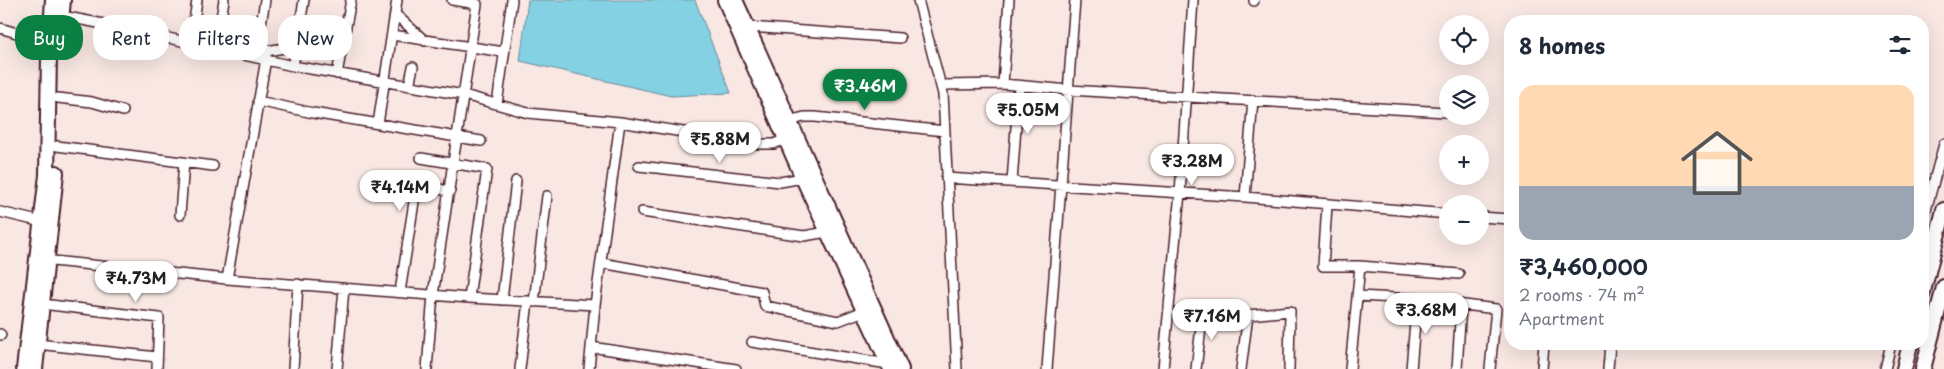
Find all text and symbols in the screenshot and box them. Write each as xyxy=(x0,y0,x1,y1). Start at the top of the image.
chip: Buy xyxy=(15,15,83,60)
chip: Rent xyxy=(93,15,169,60)
chip: Filters xyxy=(179,15,268,60)
chip: New xyxy=(278,15,352,60)
map controls xyxy=(1439,15,1489,245)
button: locate xyxy=(1439,15,1489,65)
text: 8 homes xyxy=(1519,29,1605,61)
icon: filters xyxy=(1886,31,1914,59)
pin: ₹3.46M xyxy=(824,68,906,111)
text: ₹3.46M xyxy=(834,73,896,97)
button: layers xyxy=(1439,75,1489,125)
pin: ₹5.05M xyxy=(987,92,1069,135)
text: ₹5.05M xyxy=(997,97,1059,121)
icon: home xyxy=(1672,118,1762,208)
pin: ₹5.88M xyxy=(679,121,761,164)
text: ₹5.88M xyxy=(690,126,750,150)
button: + xyxy=(1439,135,1489,185)
pin: ₹3.28M xyxy=(1151,144,1233,186)
text: ₹3.28M xyxy=(1161,148,1223,172)
pin: ₹4.14M xyxy=(359,170,441,212)
text: ₹4.14M xyxy=(371,174,429,198)
button: − xyxy=(1439,195,1489,245)
text: ₹3,460,000 xyxy=(1519,250,1648,282)
pin: ₹4.73M xyxy=(95,260,177,303)
text: ₹4.73M xyxy=(106,265,166,289)
text: 2 rooms · 74 m² xyxy=(1519,282,1645,306)
pin: ₹3.68M xyxy=(1385,292,1467,335)
text: ₹3.68M xyxy=(1395,297,1457,321)
pin: ₹7.16M xyxy=(1171,298,1253,341)
text: ₹7.16M xyxy=(1183,303,1241,327)
text: Apartment xyxy=(1519,306,1604,330)

